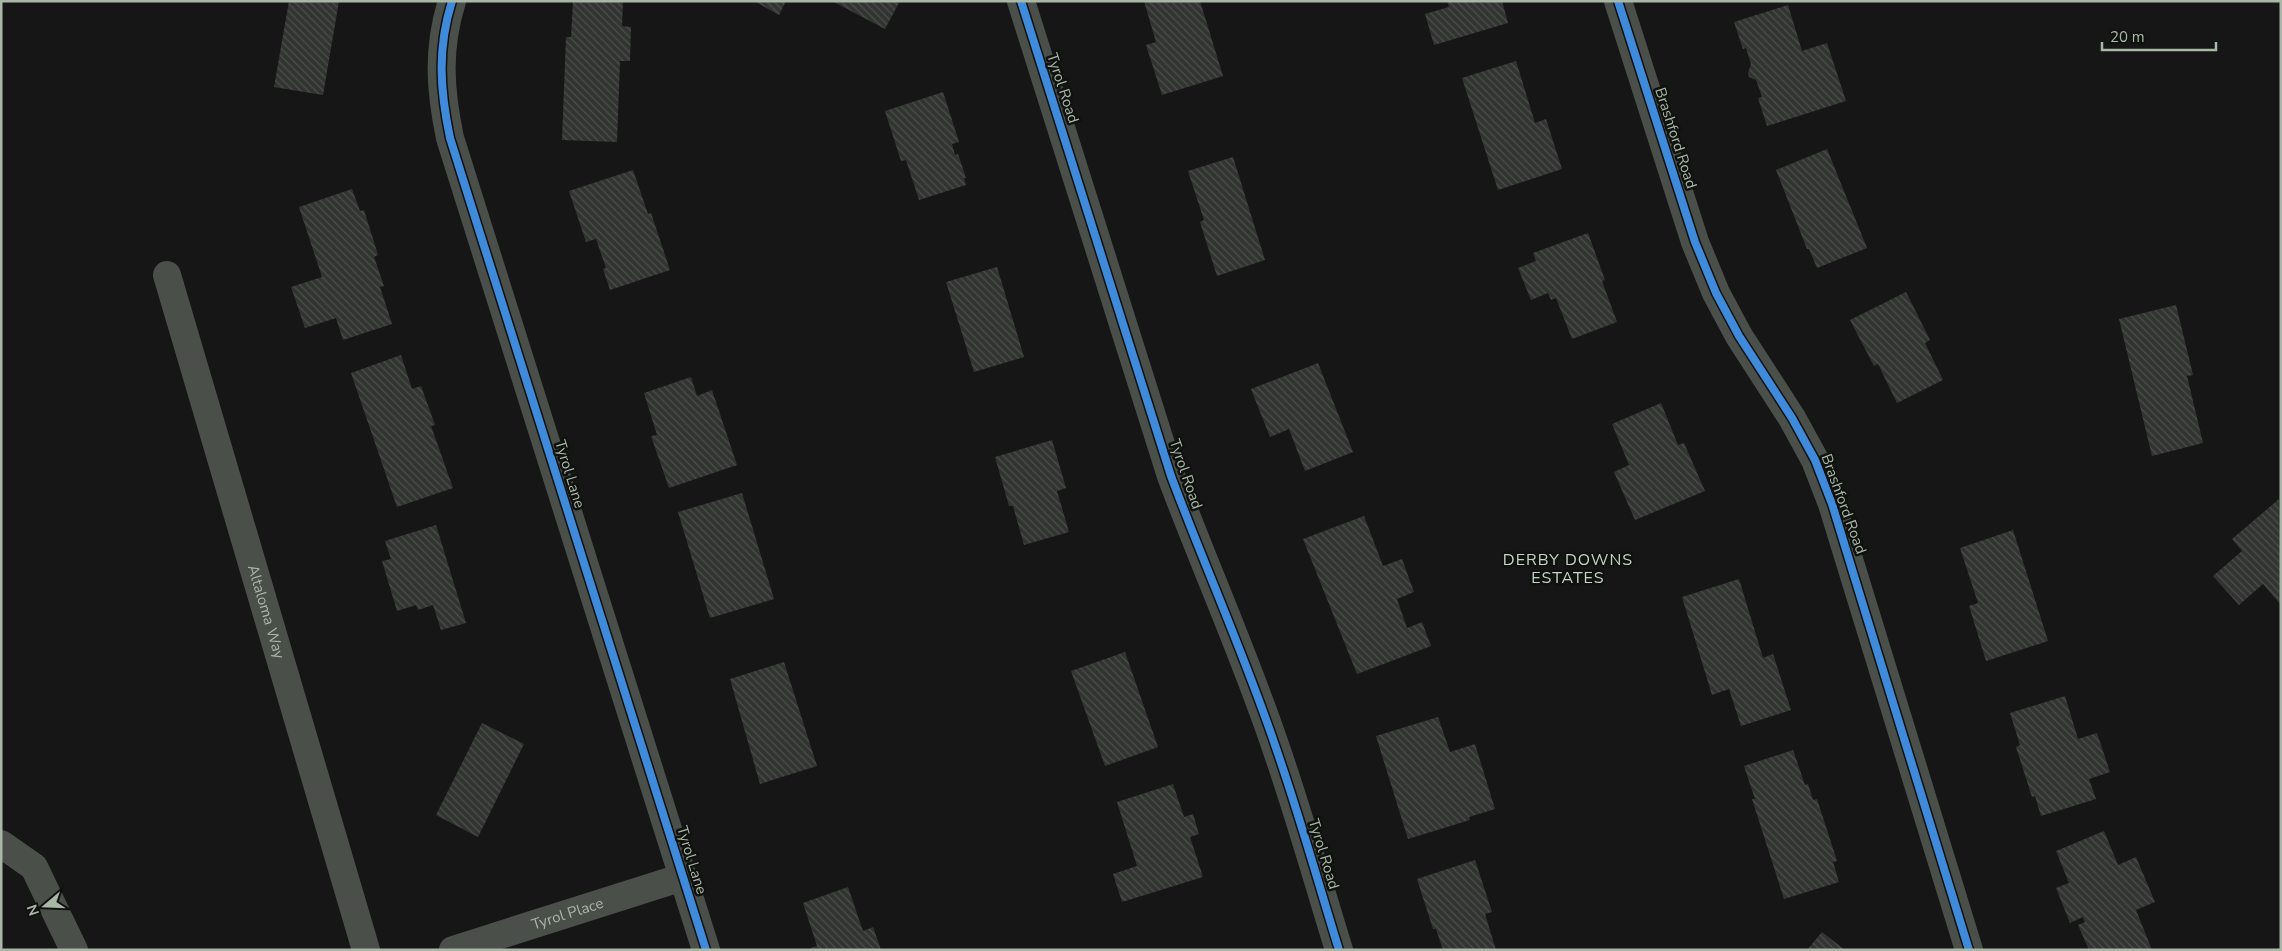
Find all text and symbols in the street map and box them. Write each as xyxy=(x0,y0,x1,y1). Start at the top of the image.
scale bar xyxy=(2102,20,2216,52)
text: 20 m xyxy=(2110,27,2145,47)
street label: Tyrol Road xyxy=(1042,50,1084,126)
street label: Brashford Road xyxy=(1650,85,1702,191)
street label: Tyrol Road xyxy=(1165,436,1207,512)
street label: Tyrol Lane xyxy=(550,437,590,511)
street label: Brashford Road xyxy=(1817,451,1871,557)
district label: DERBY DOWNS ESTATES xyxy=(1503,549,1633,589)
street label: Altaloma Way xyxy=(243,562,290,661)
street label: Tyrol Road xyxy=(1304,816,1344,892)
street label: Tyrol Lane xyxy=(672,823,712,897)
north arrow xyxy=(20,881,70,931)
street label: Tyrol Place xyxy=(529,893,606,934)
text: N xyxy=(22,902,44,918)

